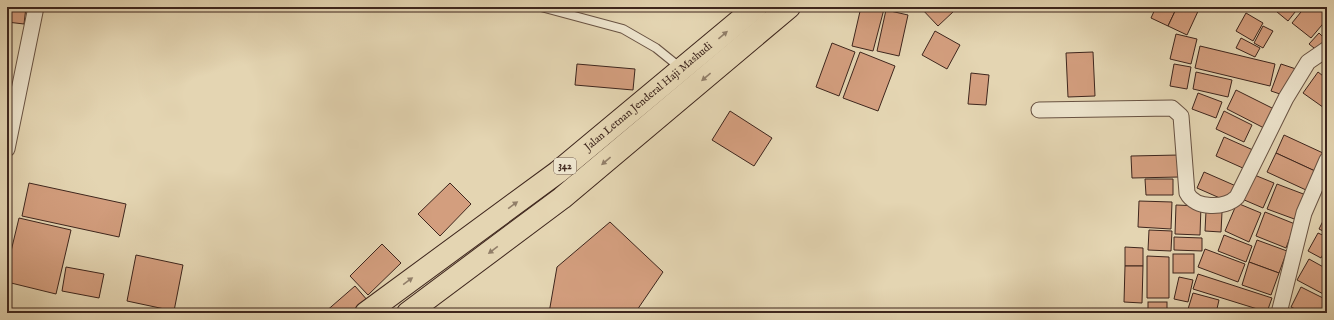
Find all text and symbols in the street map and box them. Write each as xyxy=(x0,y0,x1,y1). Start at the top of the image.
one-way arrow xyxy=(718,31,729,40)
street label: Jalan Letnan Jenderal Haji Mashudi xyxy=(580,39,715,155)
one-way arrow xyxy=(701,73,711,82)
one-way arrow xyxy=(601,156,612,165)
road number: 342 xyxy=(554,158,576,174)
one-way arrow xyxy=(508,201,518,209)
one-way arrow xyxy=(488,245,499,254)
one-way arrow xyxy=(403,277,413,285)

